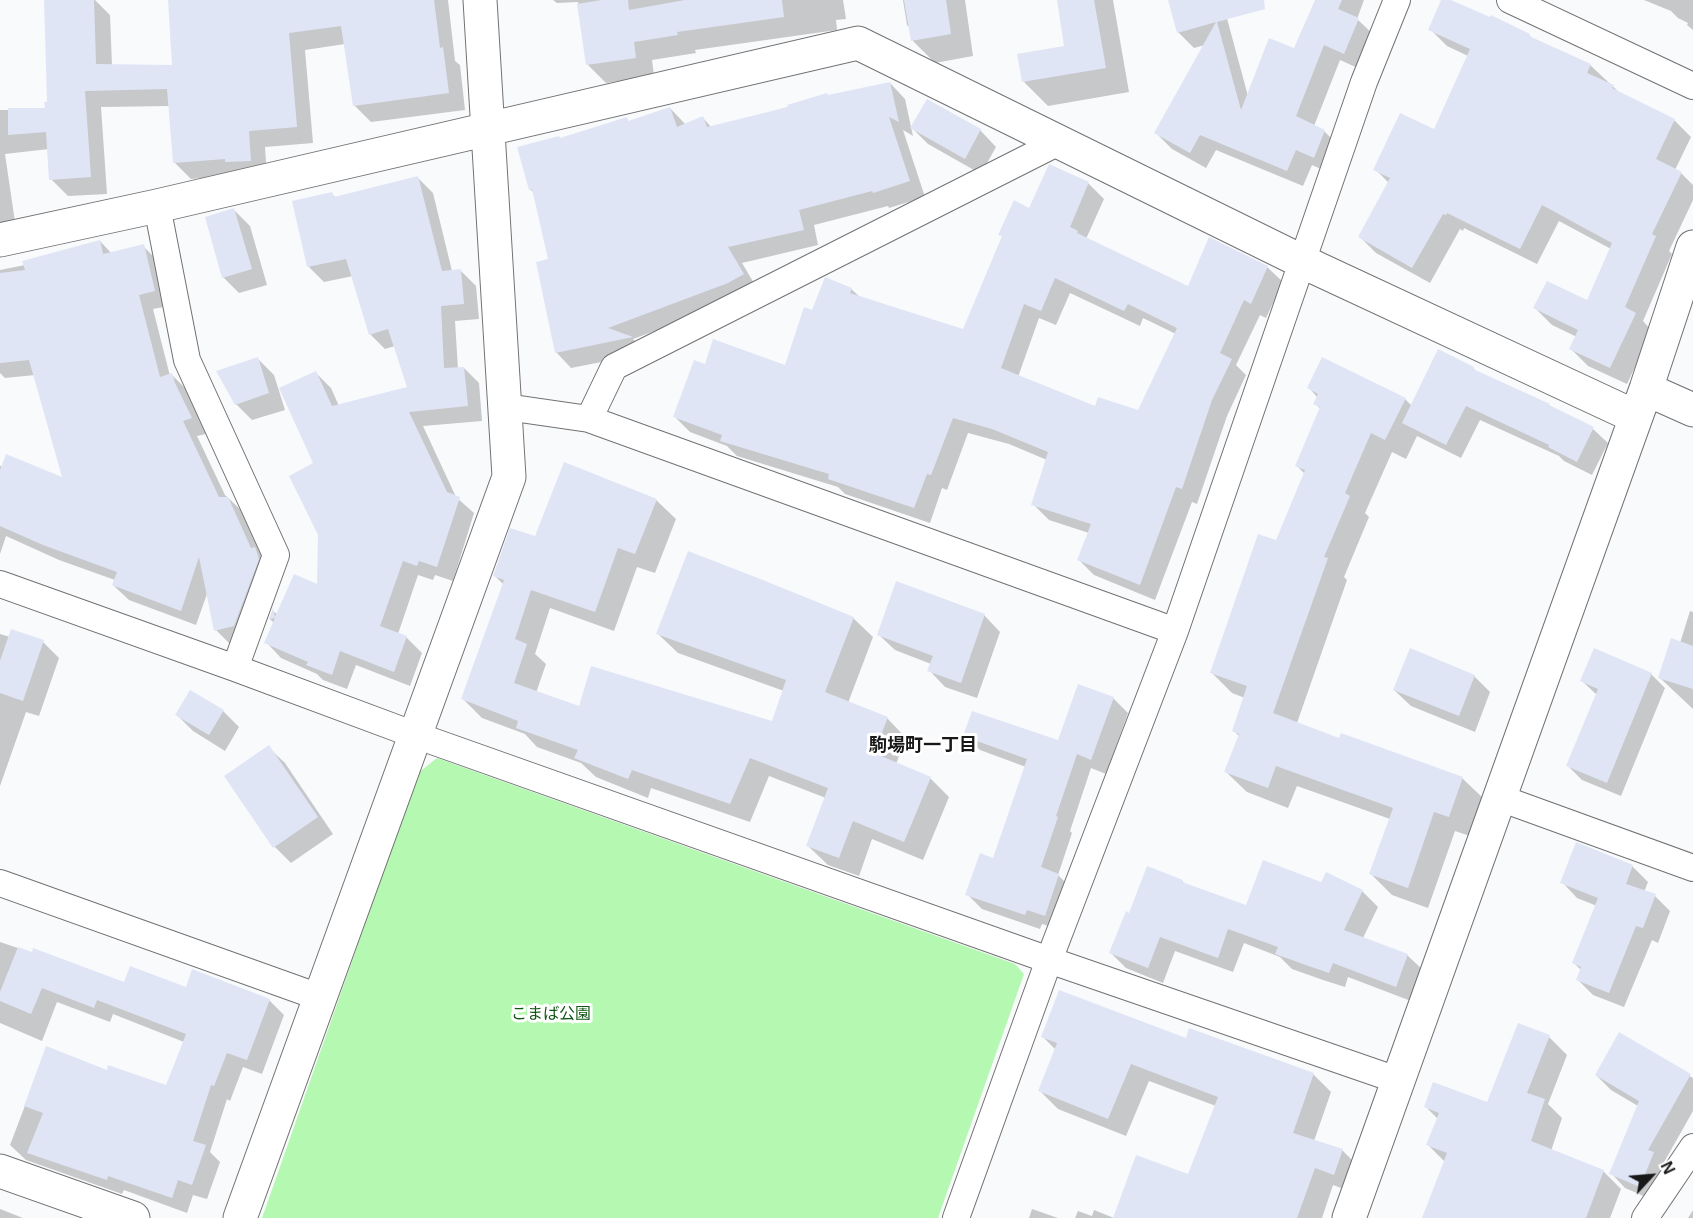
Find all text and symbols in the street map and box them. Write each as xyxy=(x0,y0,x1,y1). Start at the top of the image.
district label: 駒場町一丁目 xyxy=(869,735,977,757)
park label: こまば公園 xyxy=(511,1005,591,1025)
north arrow xyxy=(1621,1146,1681,1206)
text: N xyxy=(1657,1159,1678,1177)

